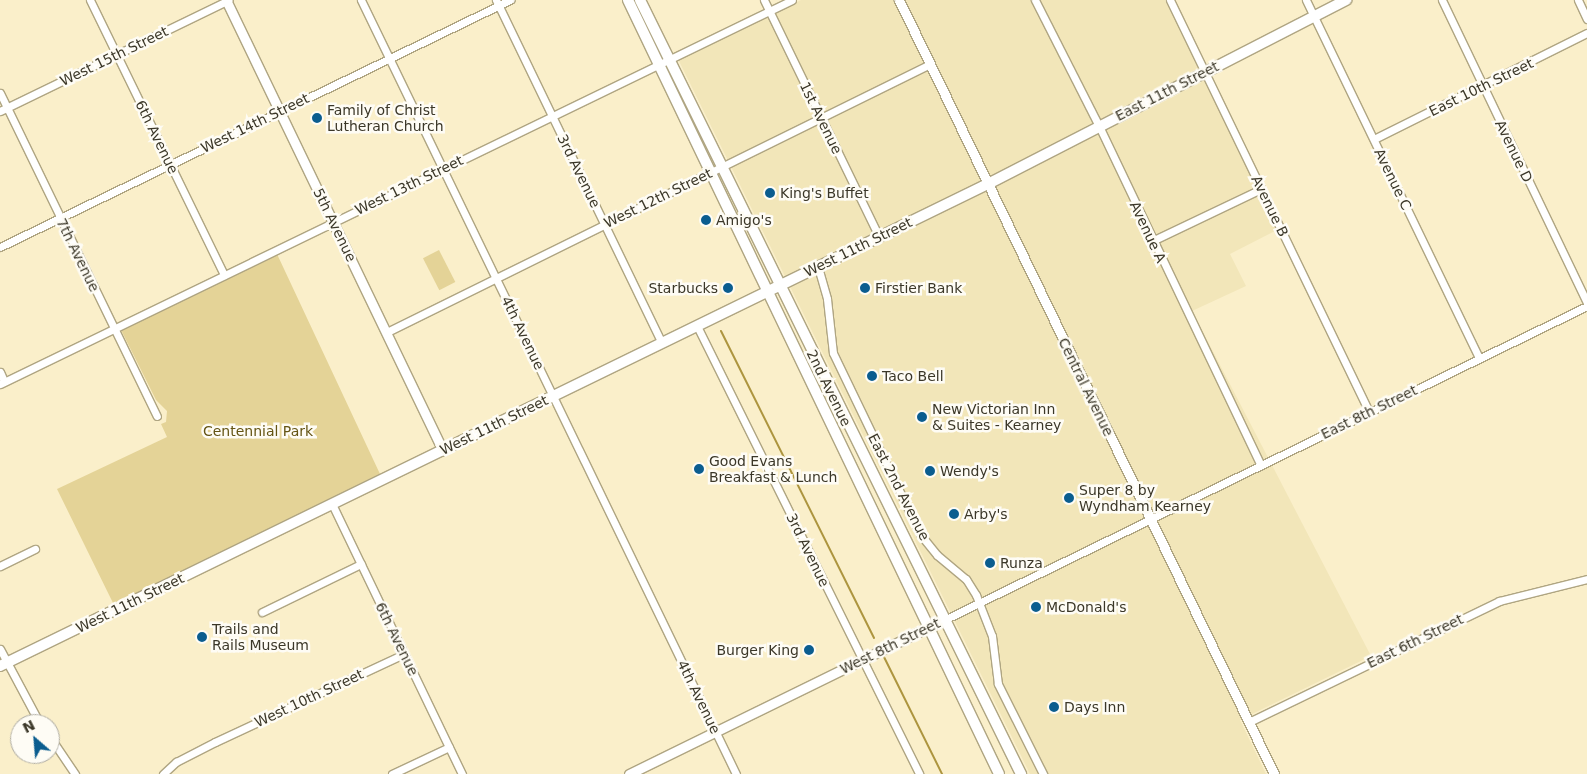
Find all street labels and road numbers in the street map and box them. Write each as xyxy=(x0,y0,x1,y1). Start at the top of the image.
street label: West 15th Street xyxy=(57,23,171,89)
street label: East 10th Street xyxy=(1426,55,1536,119)
street label: East 11th Street xyxy=(1112,58,1222,124)
street label: 1st Avenue xyxy=(796,79,846,157)
street label: West 14th Street xyxy=(198,90,312,156)
street label: 6th Avenue xyxy=(132,97,182,177)
street label: Avenue D xyxy=(1492,117,1536,185)
street label: 3rd Avenue xyxy=(554,131,604,211)
street label: Avenue C xyxy=(1371,146,1415,212)
street label: West 13th Street xyxy=(352,152,466,218)
street label: West 12th Street xyxy=(601,165,715,231)
street label: Avenue B xyxy=(1248,173,1292,239)
street label: 5th Avenue xyxy=(310,185,360,265)
street label: Avenue A xyxy=(1126,199,1170,265)
street label: West 11th Street xyxy=(801,214,915,280)
street label: 7th Avenue xyxy=(53,215,103,295)
street label: 4th Avenue xyxy=(498,293,548,373)
street label: Central Avenue xyxy=(1055,335,1117,439)
street label: 2nd Avenue xyxy=(803,347,855,429)
street label: East 8th Street xyxy=(1318,381,1420,443)
street label: West 11th Street xyxy=(437,392,551,458)
street label: East 2nd Avenue xyxy=(865,431,933,543)
street label: 3rd Avenue xyxy=(783,510,833,590)
street label: West 11th Street xyxy=(73,570,187,636)
street label: 6th Avenue xyxy=(372,599,422,679)
street label: East 6th Street xyxy=(1364,610,1466,672)
street label: West 8th Street xyxy=(837,615,943,677)
street label: 4th Avenue xyxy=(674,657,724,737)
street label: West 10th Street xyxy=(252,665,366,731)

